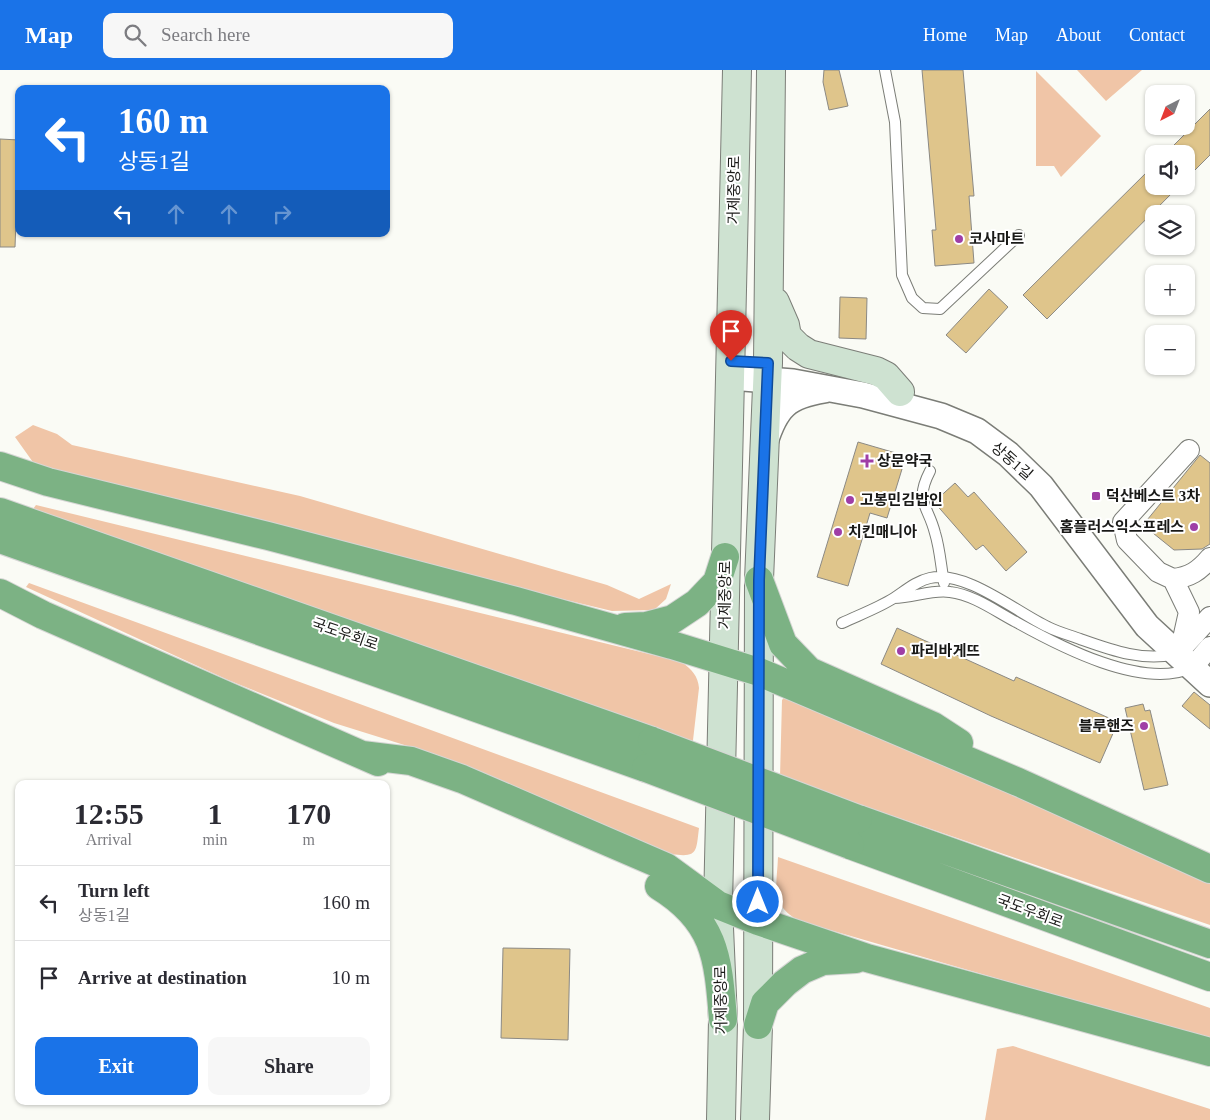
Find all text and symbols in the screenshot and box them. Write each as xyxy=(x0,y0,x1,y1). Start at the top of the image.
search box xyxy=(103,13,453,58)
icon: search xyxy=(121,21,149,49)
text: Map xyxy=(25,22,73,48)
text: Search here xyxy=(161,24,250,45)
text: Home xyxy=(923,25,967,45)
text: Map xyxy=(995,25,1028,45)
text: About xyxy=(1056,25,1101,45)
text: Contact xyxy=(1129,25,1185,45)
north arrow xyxy=(1145,85,1195,135)
map controls xyxy=(1145,85,1195,375)
text: 160 m xyxy=(118,102,208,141)
icon: left xyxy=(35,105,100,170)
button: sound xyxy=(1145,145,1195,195)
text: 상동1길 xyxy=(118,149,190,174)
street label: 거제중앙로 xyxy=(725,155,743,225)
icon: left xyxy=(109,200,137,228)
icon: ahead xyxy=(162,200,190,228)
icon: ahead xyxy=(215,200,243,228)
icon: right xyxy=(268,200,296,228)
button: layers xyxy=(1145,205,1195,255)
place label: 코사마트 xyxy=(969,231,1024,247)
marker: 코사마트 xyxy=(953,233,965,245)
button: + xyxy=(1145,265,1195,315)
pin xyxy=(710,310,752,361)
icon: arrive xyxy=(717,317,745,345)
button: − xyxy=(1145,325,1195,375)
street label: 상동1길 xyxy=(988,439,1036,483)
place label: 상문약국 xyxy=(877,453,932,469)
marker: 상문약국 xyxy=(861,455,873,467)
place label: 덕산베스트 3차 xyxy=(1106,488,1200,504)
marker: 덕산베스트 3차 xyxy=(1090,490,1102,502)
place label: 고봉민김밥인 xyxy=(860,492,943,508)
marker: 고봉민김밥인 xyxy=(844,494,856,506)
place label: 홈플러스익스프레스 xyxy=(1060,519,1184,535)
marker: 홈플러스익스프레스 xyxy=(1188,521,1200,533)
place label: 치킨매니아 xyxy=(848,524,917,540)
marker: 치킨매니아 xyxy=(832,526,844,538)
street label: 거제중앙로 xyxy=(716,560,734,630)
street label: 국도우회로 xyxy=(310,615,380,653)
place label: 파리바게뜨 xyxy=(911,643,980,659)
marker: 파리바게뜨 xyxy=(895,645,907,657)
place label: 블루핸즈 xyxy=(1079,718,1134,734)
marker: 블루핸즈 xyxy=(1138,720,1150,732)
text: 12:55 xyxy=(74,797,144,830)
text: 1 xyxy=(207,797,222,830)
text: 170 xyxy=(286,797,331,830)
text: Arrival xyxy=(86,831,132,848)
text: min xyxy=(203,831,227,848)
text: m xyxy=(302,831,315,848)
position arrow xyxy=(731,875,783,927)
text: Turn left xyxy=(78,880,150,901)
icon: left xyxy=(35,889,63,917)
text: 160 m xyxy=(322,892,370,913)
street label: 국도우회로 xyxy=(995,892,1065,930)
text: 상동1길 xyxy=(78,907,130,924)
icon: arrive xyxy=(35,964,63,992)
street label: 거제중앙로 xyxy=(712,965,730,1035)
text: Arrive at destination xyxy=(78,967,247,988)
text: 10 m xyxy=(331,967,370,988)
button: Exit xyxy=(35,1037,198,1095)
button: Share xyxy=(208,1037,370,1095)

